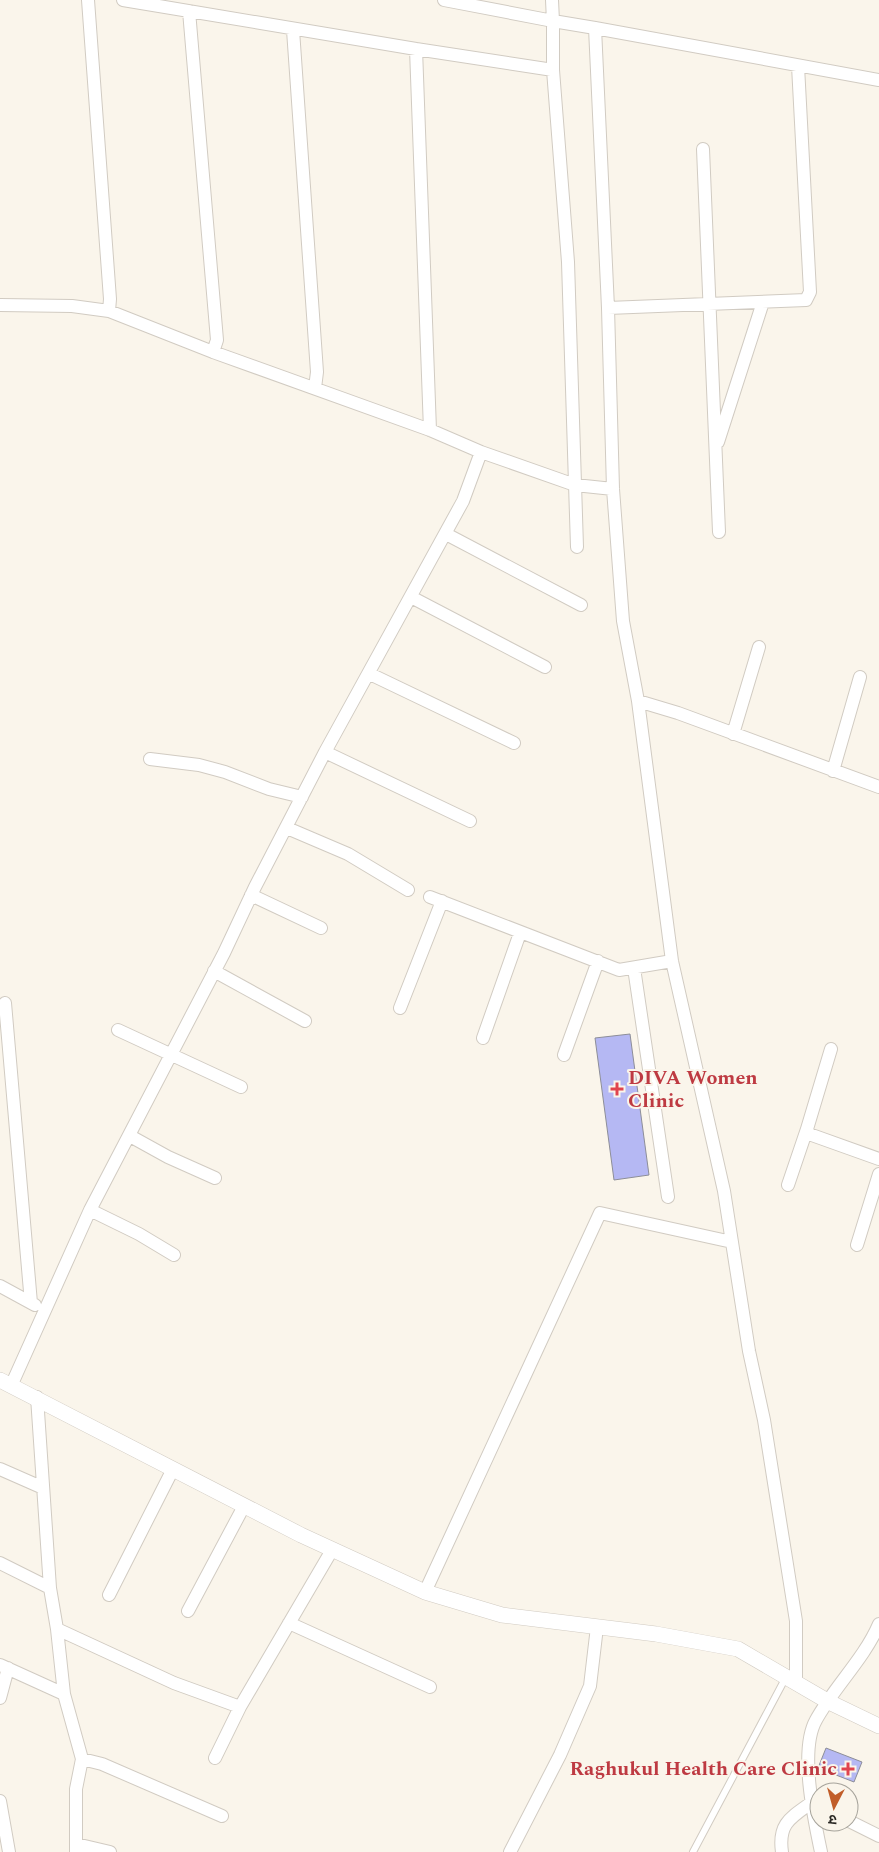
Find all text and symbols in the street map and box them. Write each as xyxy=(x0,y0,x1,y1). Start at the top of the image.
place label: DIVA Women Clinic xyxy=(628,1063,758,1116)
marker: DIVA Women Clinic xyxy=(610,1082,624,1096)
place label: Raghukul Health Care Clinic xyxy=(570,1754,837,1784)
marker: Raghukul Health Care Clinic xyxy=(841,1762,855,1776)
north arrow xyxy=(809,1782,859,1832)
text: उ xyxy=(827,1808,838,1830)

